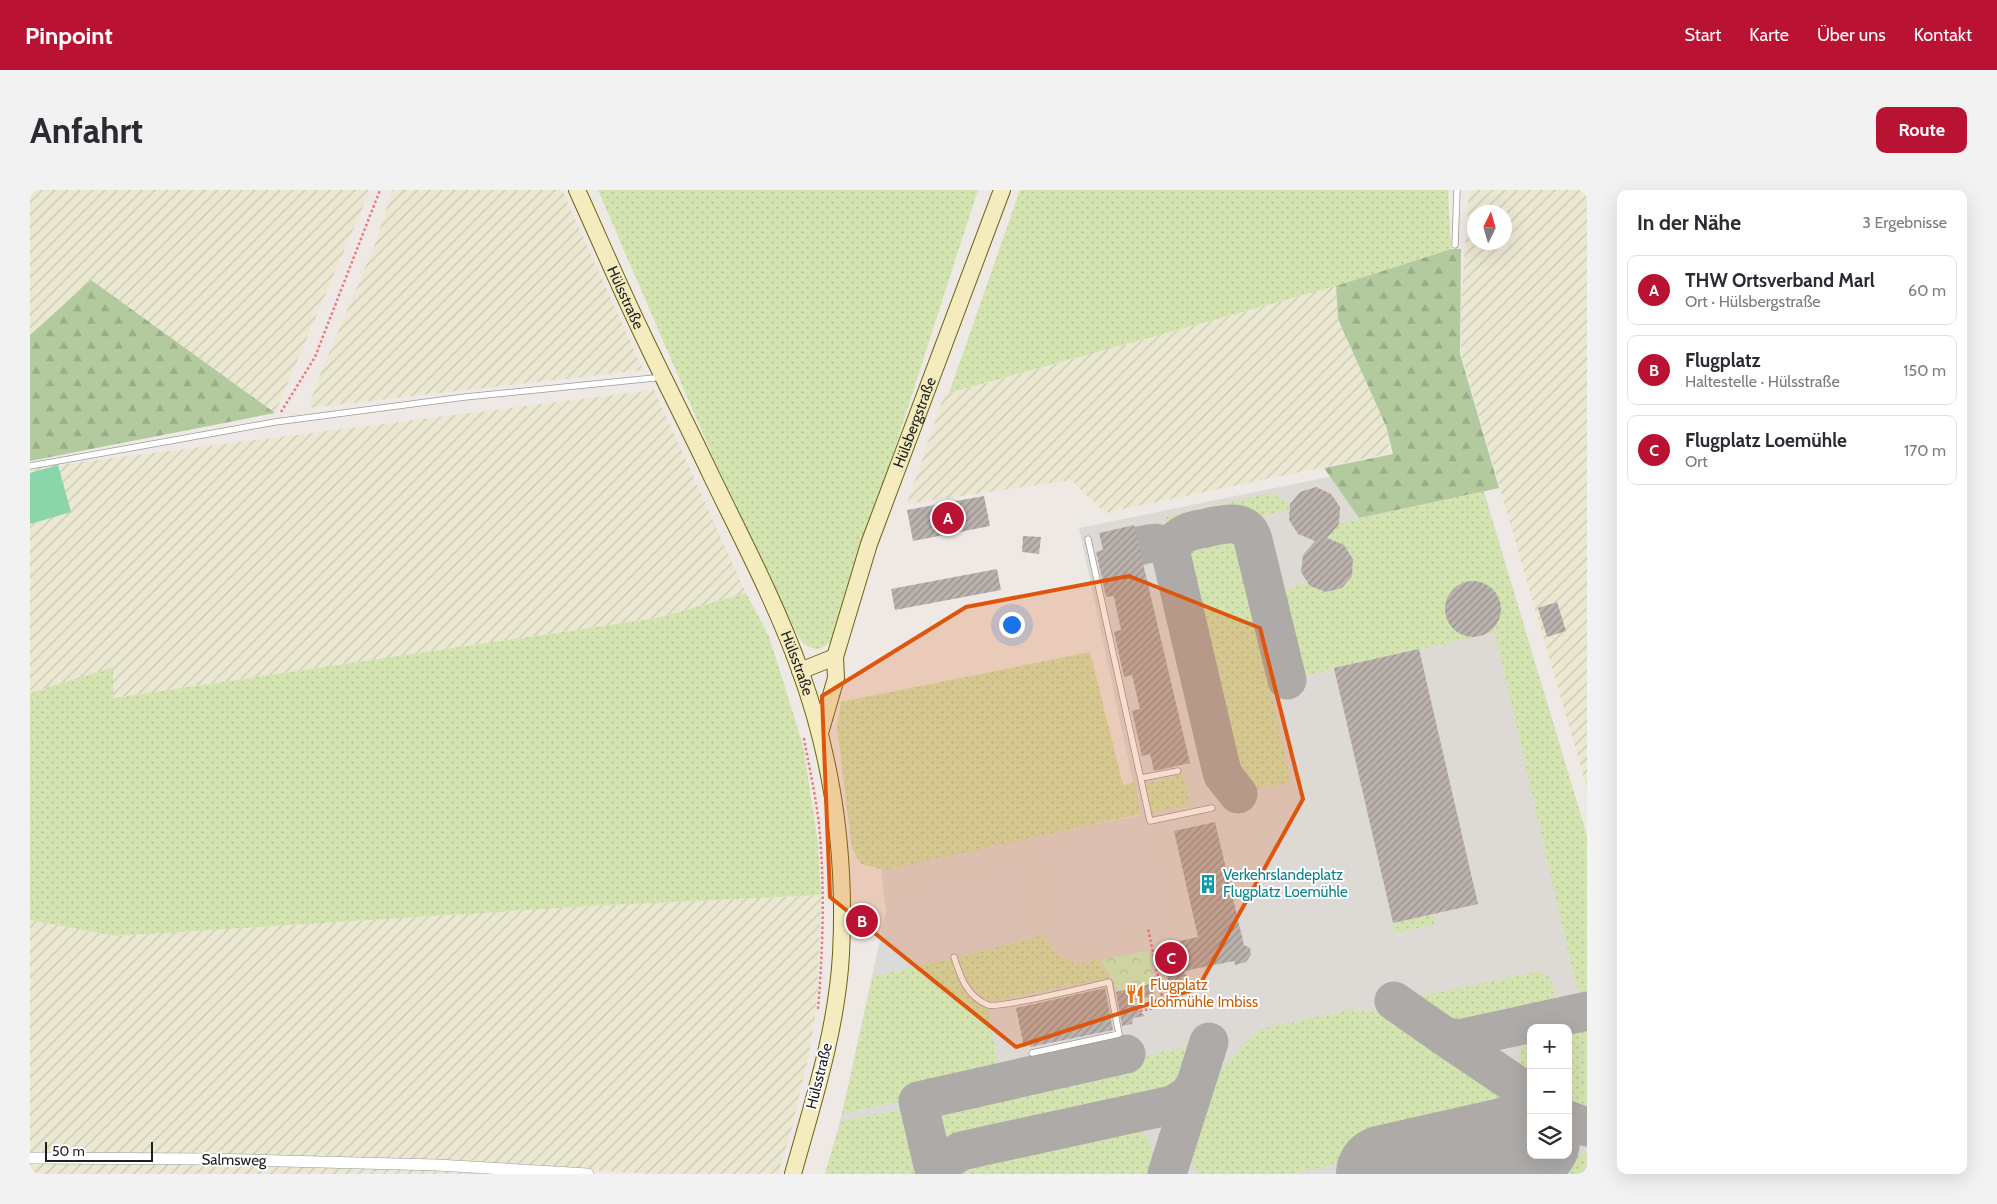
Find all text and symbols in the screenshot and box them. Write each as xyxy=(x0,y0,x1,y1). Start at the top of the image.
text: Pinpoint xyxy=(25,21,113,50)
text: Start xyxy=(1685,24,1721,46)
text: Karte xyxy=(1749,24,1789,46)
text: Über uns xyxy=(1817,24,1886,46)
text: Kontakt xyxy=(1914,24,1972,46)
button: Route xyxy=(1876,107,1967,153)
text: Anfahrt xyxy=(30,109,143,152)
north arrow xyxy=(1467,205,1512,250)
text: In der Nähe xyxy=(1637,210,1741,235)
text: 3 Ergebnisse xyxy=(1862,213,1947,232)
street label: Hülsstraße xyxy=(603,263,648,332)
text: THW Ortsverband Marl xyxy=(1685,269,1875,292)
text: A xyxy=(1649,281,1659,300)
text: 60 m xyxy=(1908,281,1946,300)
text: Ort · Hülsbergstraße xyxy=(1685,292,1821,311)
text: Flugplatz xyxy=(1685,349,1760,372)
text: B xyxy=(1649,361,1659,380)
text: 150 m xyxy=(1903,361,1946,380)
text: Haltestelle · Hülsstraße xyxy=(1685,372,1840,391)
street label: Hülsbergstraße xyxy=(889,374,940,471)
text: Flugplatz Loemühle xyxy=(1685,429,1847,452)
text: C xyxy=(1649,441,1659,460)
text: 170 m xyxy=(1904,441,1946,460)
text: Ort xyxy=(1685,452,1708,471)
pin: A xyxy=(932,499,964,537)
your location xyxy=(999,612,1025,638)
street label: Hülsstraße xyxy=(777,628,817,698)
place label: Verkehrslandeplatz Flugplatz Loemühle xyxy=(1223,866,1348,901)
building icon: Verkehrslandeplatz Flugplatz Loemühle xyxy=(1197,873,1219,895)
pin: B xyxy=(846,902,878,940)
pin: C xyxy=(1155,939,1187,977)
place label: Flugplatz Lohmühle Imbiss xyxy=(1150,976,1258,1011)
restaurant icon: Flugplatz Lohmühle Imbiss xyxy=(1124,983,1146,1005)
map controls xyxy=(1527,1024,1572,1159)
button: + xyxy=(1527,1024,1572,1069)
street label: Hülsstraße xyxy=(802,1041,836,1111)
button: − xyxy=(1527,1069,1572,1114)
button: layers xyxy=(1527,1114,1572,1159)
scale bar xyxy=(45,1139,152,1162)
text: 50 m xyxy=(52,1142,85,1160)
street label: Salmsweg xyxy=(201,1150,267,1170)

